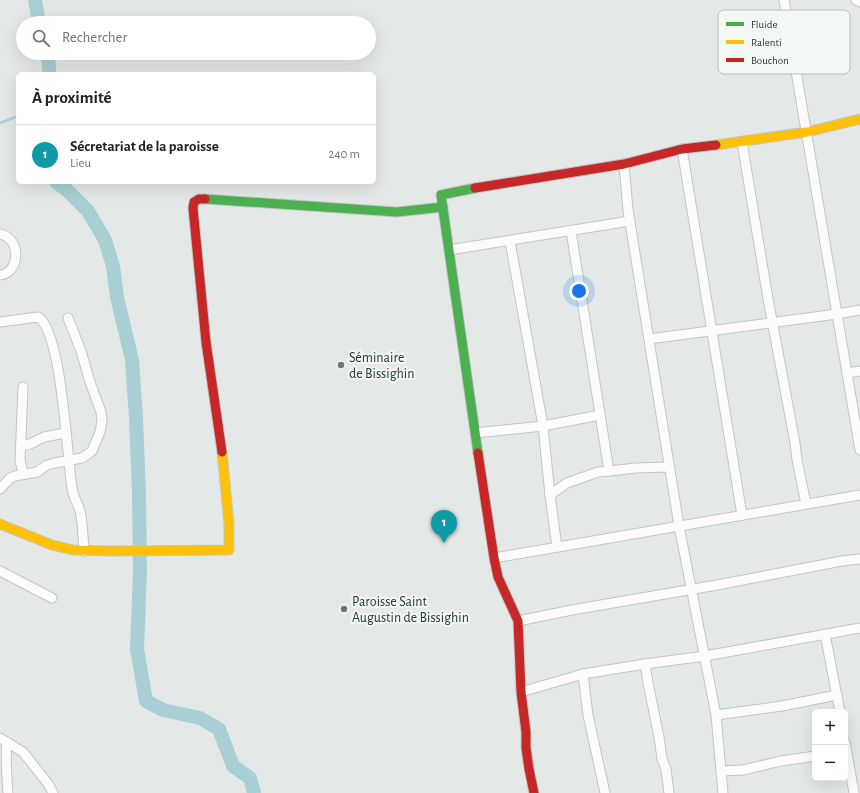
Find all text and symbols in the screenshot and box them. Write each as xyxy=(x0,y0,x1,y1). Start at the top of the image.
legend xyxy=(718,10,850,74)
search box xyxy=(16,16,376,60)
text: Fluide xyxy=(751,19,778,30)
icon: search xyxy=(30,27,52,49)
text: Rechercher xyxy=(62,30,127,45)
text: Ralenti xyxy=(751,37,782,48)
text: Bouchon xyxy=(751,55,789,66)
text: À proximité xyxy=(32,89,112,106)
text: Sécretariat de la paroisse xyxy=(70,139,219,154)
text: 1 xyxy=(43,148,47,161)
text: 240 m xyxy=(328,148,360,161)
text: Lieu xyxy=(70,157,91,170)
your location xyxy=(569,281,589,301)
place label: Séminaire de Bissighin xyxy=(349,351,414,381)
marker: Séminaire de Bissighin xyxy=(336,360,346,370)
pin: 1 xyxy=(431,510,457,543)
place label: Paroisse Saint Augustin de Bissighin xyxy=(352,595,469,625)
marker: Paroisse Saint Augustin de Bissighin xyxy=(339,604,349,614)
map controls xyxy=(812,709,848,781)
button: + xyxy=(812,709,848,745)
button: − xyxy=(812,745,848,781)

